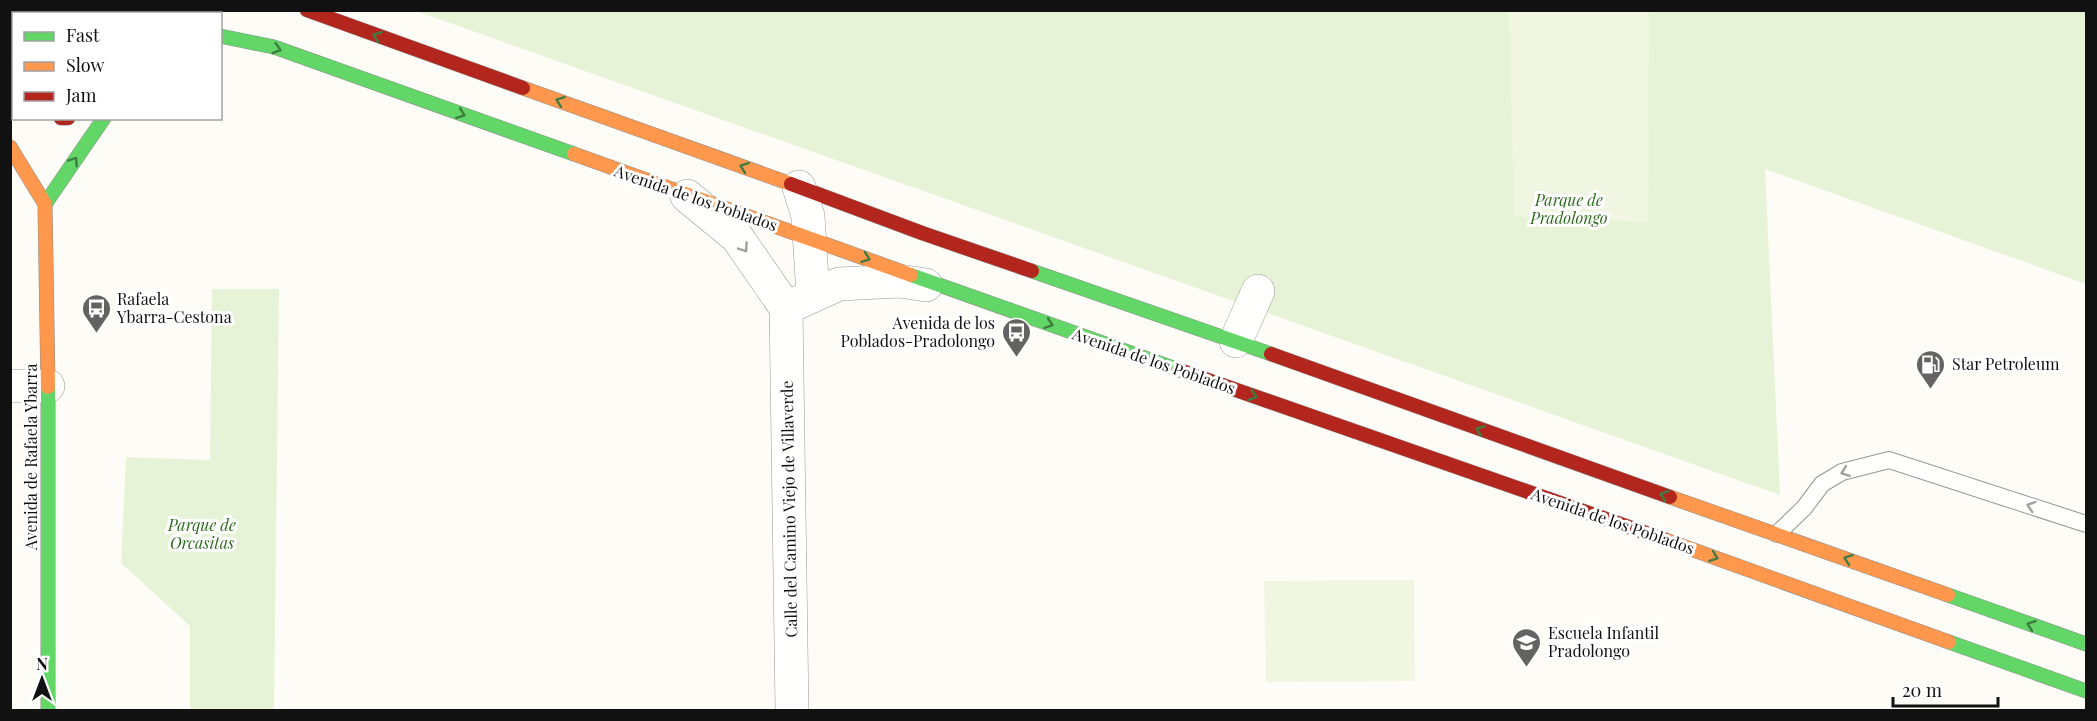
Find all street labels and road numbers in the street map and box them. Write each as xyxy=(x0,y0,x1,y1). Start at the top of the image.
street label: Avenida de los Poblados xyxy=(611,159,780,235)
street label: Avenida de los Poblados xyxy=(1069,322,1238,398)
street label: Avenida de Rafaela Ybarra xyxy=(20,364,41,551)
street label: Calle del Camino Viejo de Villaverde xyxy=(776,380,801,638)
street label: Avenida de los Poblados xyxy=(1528,482,1697,558)

